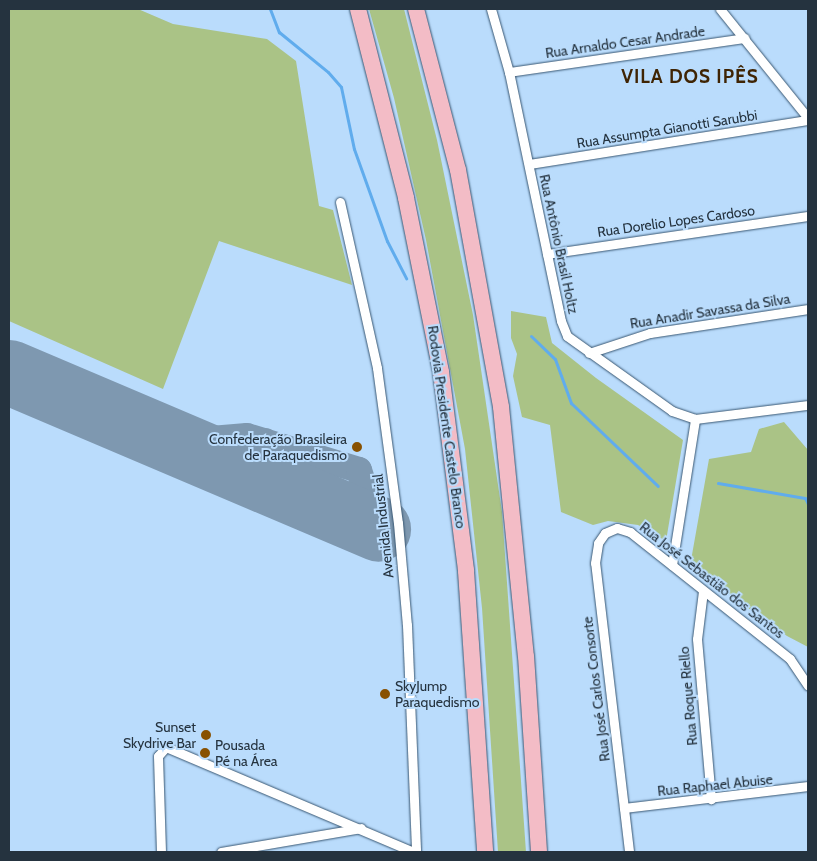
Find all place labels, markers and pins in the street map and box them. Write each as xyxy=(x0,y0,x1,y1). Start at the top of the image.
place label: Confederação Brasileira de Paraquedismo xyxy=(209,431,347,464)
marker: Confederação Brasileira de Paraquedismo xyxy=(351,441,363,453)
place label: SkyJump Paraquedismo xyxy=(395,678,479,710)
marker: SkyJump Paraquedismo xyxy=(379,688,391,700)
place label: Sunset Skydrive Bar xyxy=(123,719,196,752)
marker: Sunset Skydrive Bar xyxy=(200,729,212,741)
place label: Pousada Pé na Área xyxy=(215,737,278,770)
marker: Pousada Pé na Área xyxy=(199,747,211,759)

